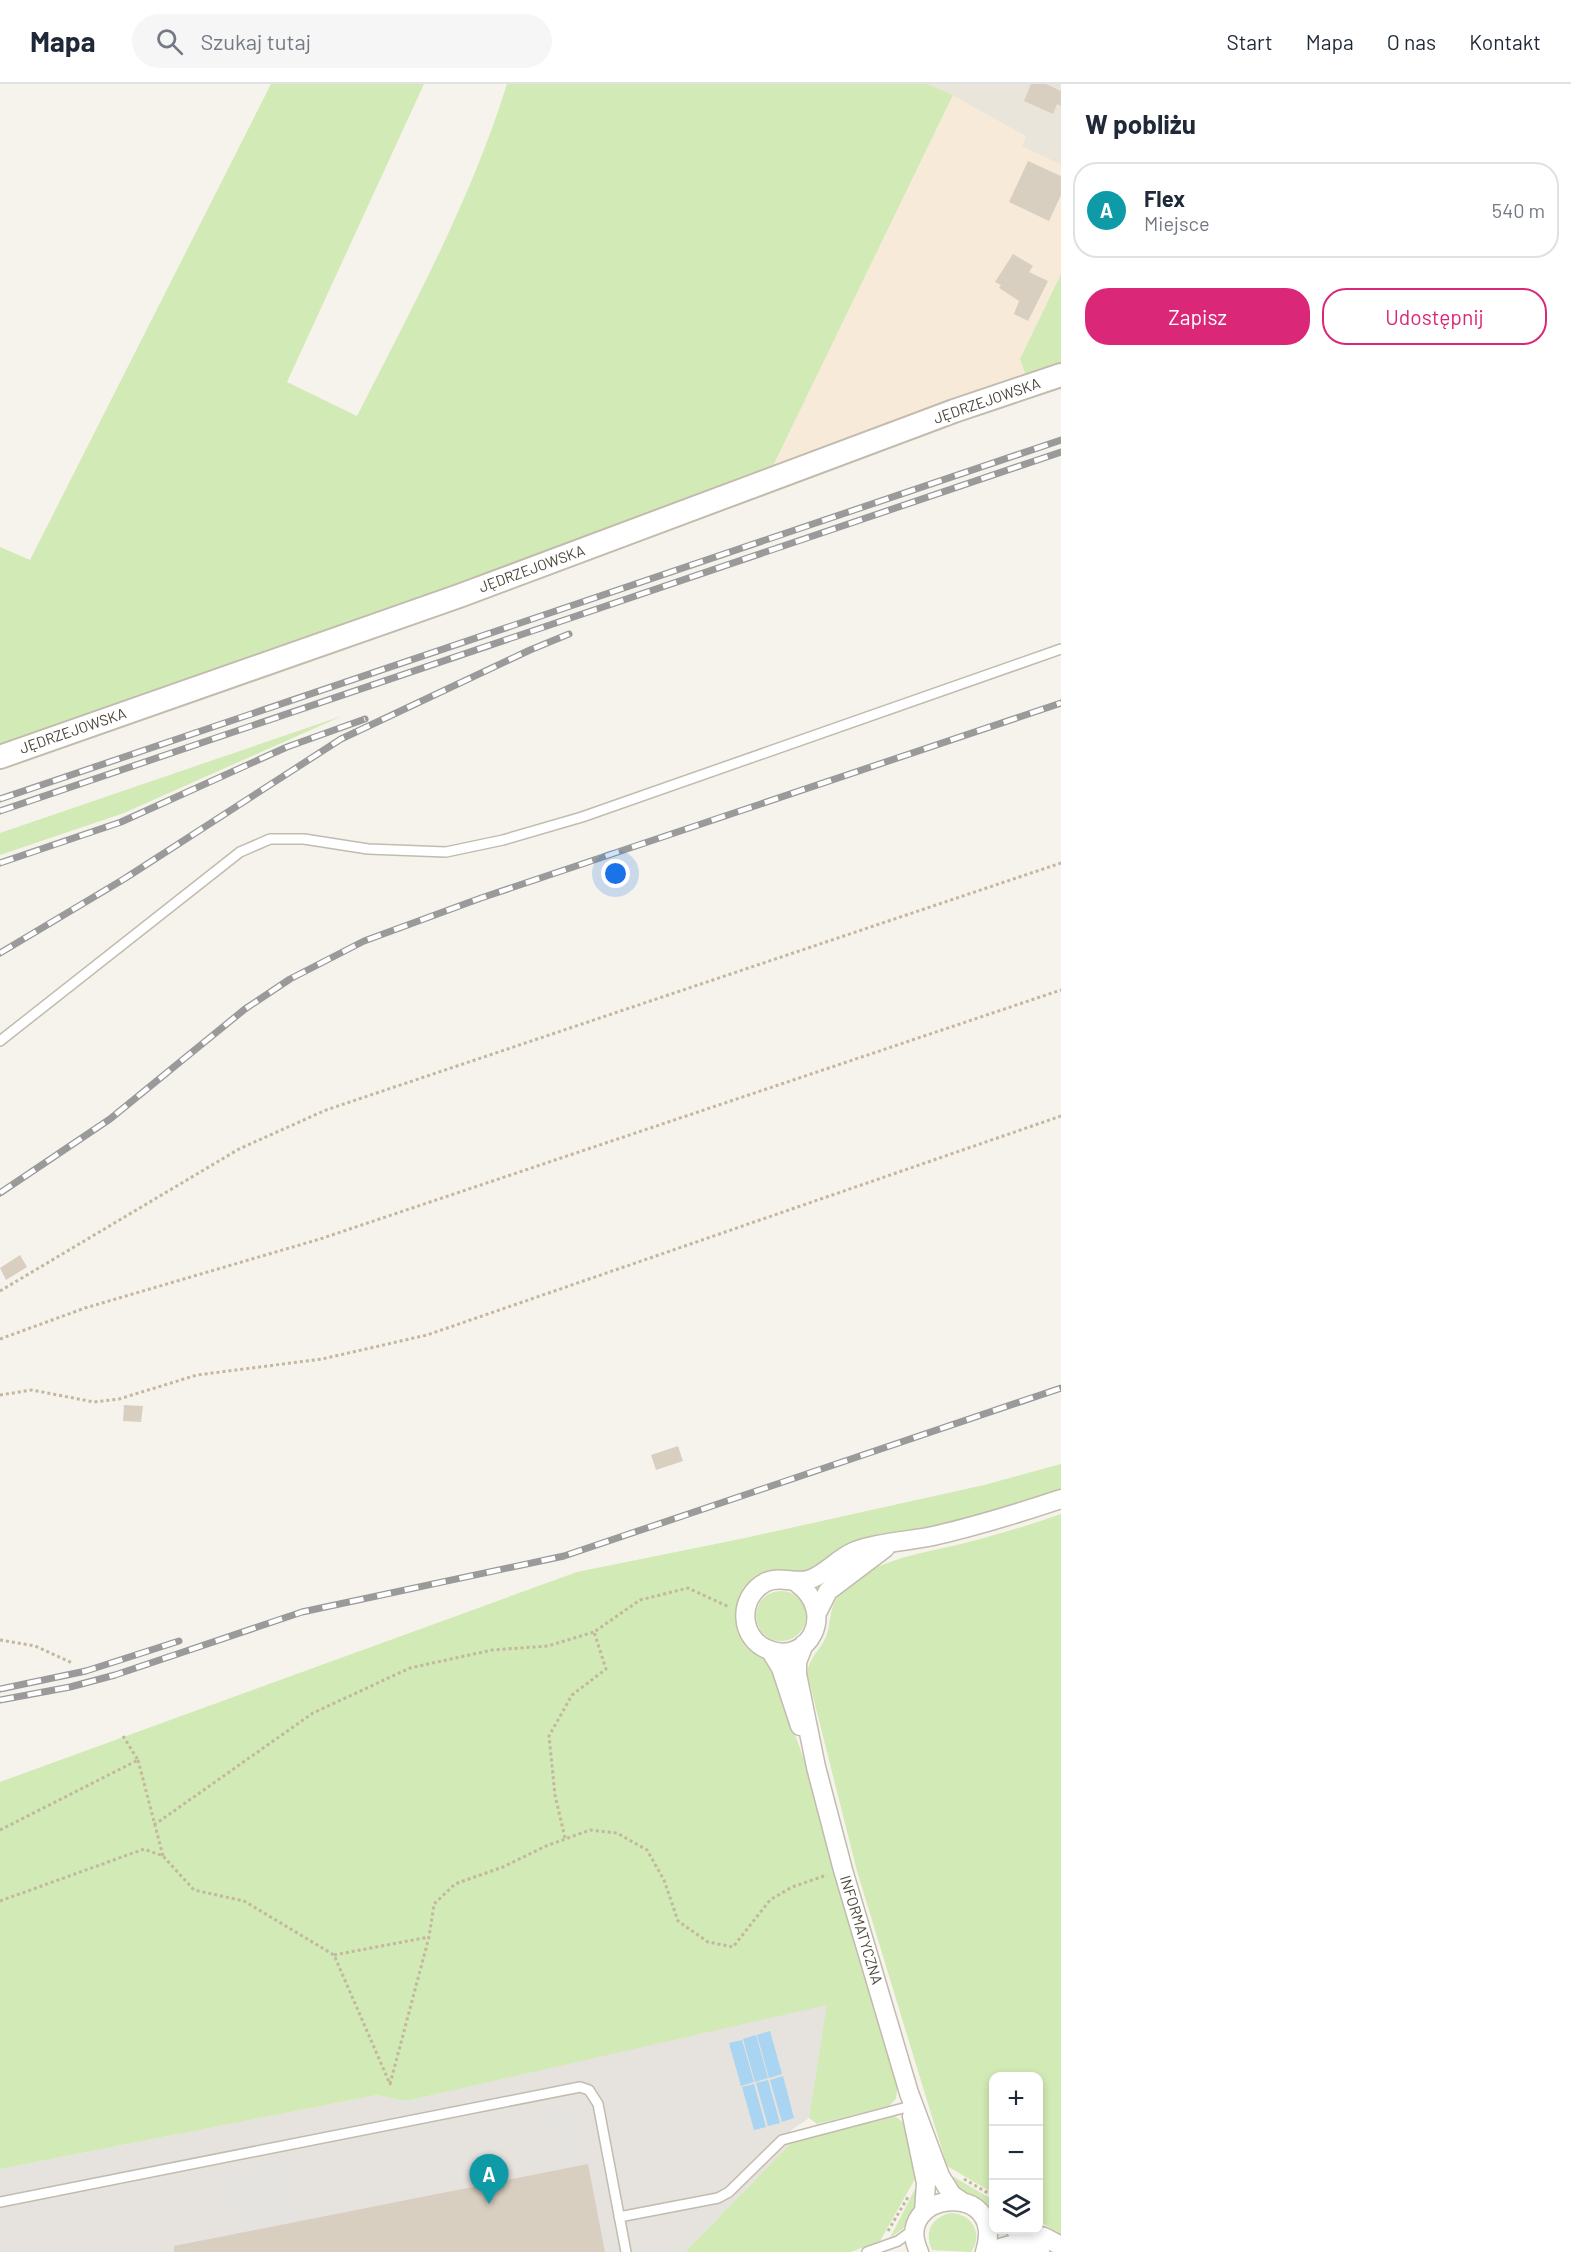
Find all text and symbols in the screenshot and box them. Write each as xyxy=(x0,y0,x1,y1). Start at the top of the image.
search box xyxy=(132,14,552,68)
text: Mapa xyxy=(30,24,96,58)
icon: search xyxy=(153,25,186,58)
text: Szukaj tutaj xyxy=(201,28,311,54)
text: Start xyxy=(1226,29,1273,54)
text: Mapa xyxy=(1306,29,1354,54)
text: O nas xyxy=(1387,29,1436,54)
text: Kontakt xyxy=(1469,29,1541,54)
text: W pobliżu xyxy=(1085,108,1196,139)
text: Flex xyxy=(1144,185,1185,211)
text: A xyxy=(1100,198,1113,222)
text: 540 m xyxy=(1492,198,1545,222)
text: Miejsce xyxy=(1144,211,1210,235)
button: Zapisz xyxy=(1085,288,1310,345)
button: Udostępnij xyxy=(1322,288,1547,345)
street label: JĘDRZEJOWSKA xyxy=(931,373,1042,427)
street label: JĘDRZEJOWSKA xyxy=(476,541,587,596)
street label: JĘDRZEJOWSKA xyxy=(17,703,128,757)
your location xyxy=(601,859,630,888)
street label: INFORMATYCZNA xyxy=(837,1873,887,1986)
map controls xyxy=(989,2072,1043,2234)
button: + xyxy=(989,2072,1043,2126)
button: − xyxy=(989,2126,1043,2180)
pin: A xyxy=(470,2154,508,2204)
button: layers xyxy=(989,2180,1043,2234)

